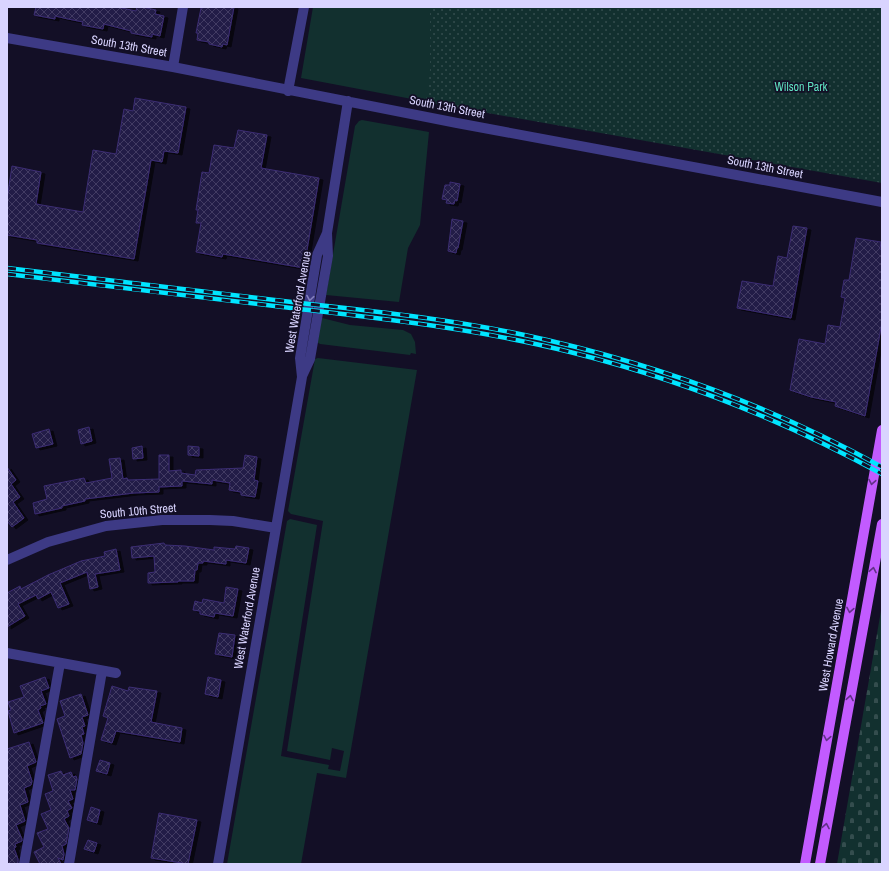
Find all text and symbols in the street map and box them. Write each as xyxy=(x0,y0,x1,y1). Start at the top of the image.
street label: South 13th Street xyxy=(90,31,168,61)
park label: Wilson Park xyxy=(774,79,828,95)
street label: South 13th Street xyxy=(408,92,486,122)
street label: South 13th Street xyxy=(726,152,804,182)
street label: West Waterford Avenue xyxy=(281,250,315,354)
one-way arrow xyxy=(306,295,315,301)
one-way arrow xyxy=(869,479,877,485)
street label: South 10th Street xyxy=(99,500,177,522)
street label: West Waterford Avenue xyxy=(230,566,264,670)
one-way arrow xyxy=(869,567,877,573)
street label: West Howard Avenue xyxy=(815,597,847,693)
one-way arrow xyxy=(846,607,855,613)
one-way arrow xyxy=(845,694,853,701)
one-way arrow xyxy=(823,735,832,741)
one-way arrow xyxy=(822,822,830,829)

